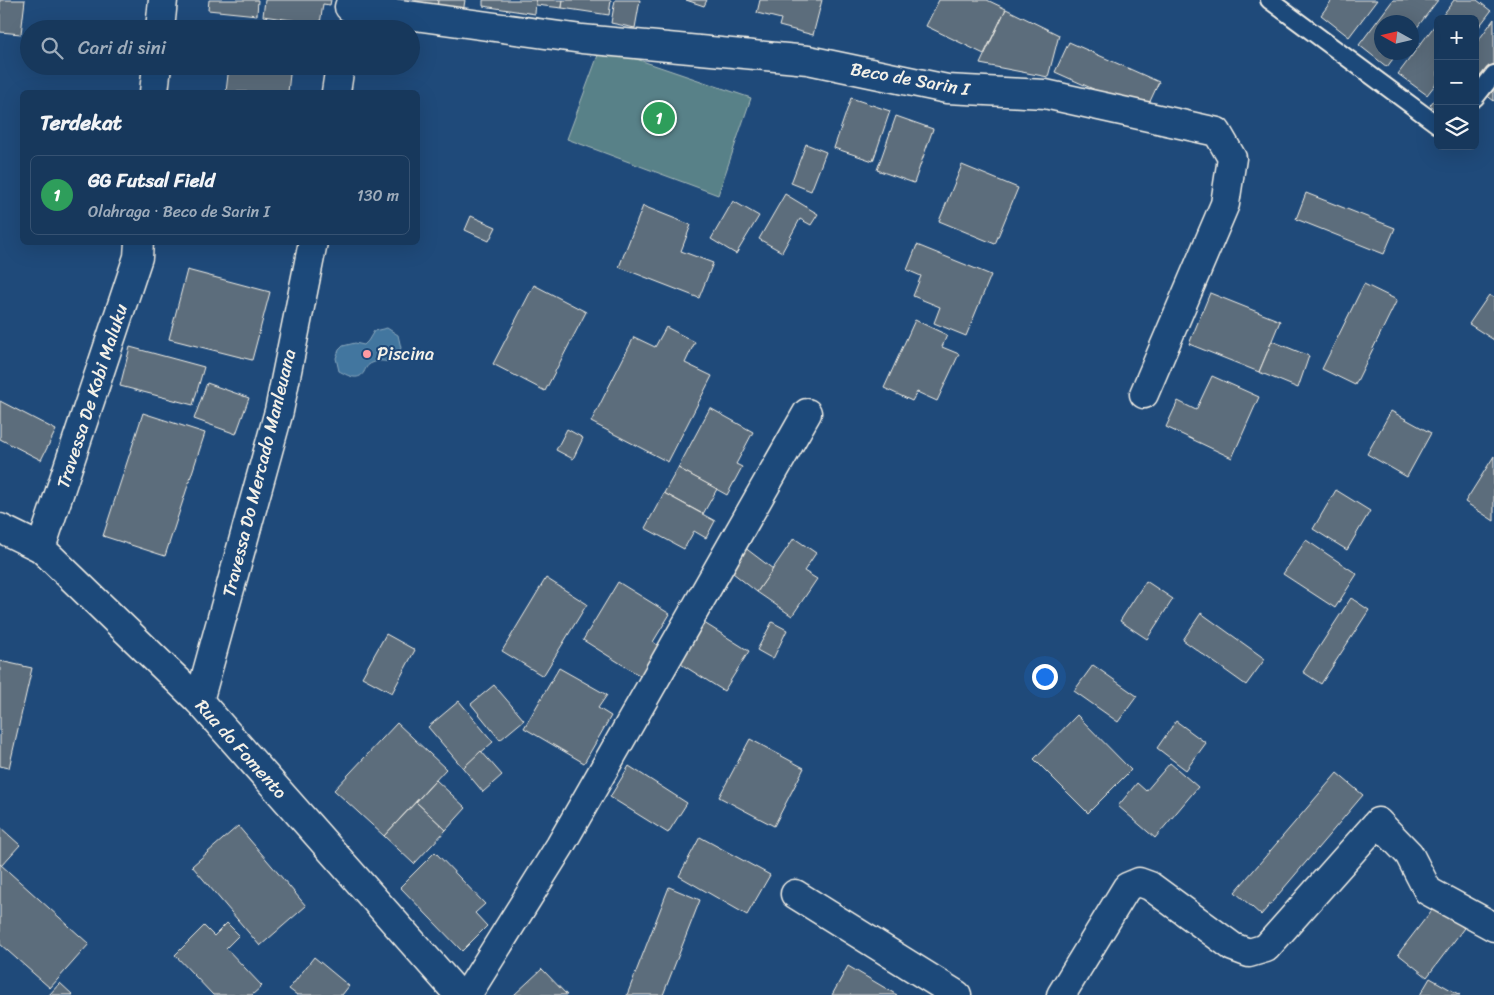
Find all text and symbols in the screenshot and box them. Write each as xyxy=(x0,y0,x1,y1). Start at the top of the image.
north arrow xyxy=(1374,15,1419,60)
map controls xyxy=(1434,15,1479,150)
button: + xyxy=(1434,15,1479,60)
search box xyxy=(20,20,420,75)
text: Cari di sini xyxy=(78,31,166,64)
icon: search xyxy=(38,34,66,62)
street label: Beco de Sarin I xyxy=(848,53,974,106)
button: − xyxy=(1434,60,1479,105)
pin: 1 xyxy=(643,99,675,137)
text: Terdekat xyxy=(40,104,122,142)
button: layers xyxy=(1434,105,1479,150)
text: GG Futsal Field xyxy=(88,164,215,197)
text: 1 xyxy=(54,181,60,210)
text: 130 m xyxy=(357,181,399,210)
text: Olahraga · Beco de Sarin I xyxy=(88,197,270,226)
street label: Travessa De Kobi Maluku xyxy=(47,299,137,493)
place label: Piscina xyxy=(377,338,434,370)
street label: Travessa Do Mercado Manleuana xyxy=(213,346,305,600)
marker: Piscina xyxy=(361,348,373,360)
your location xyxy=(1032,664,1058,690)
street label: Rua do Fomento xyxy=(187,691,295,807)

